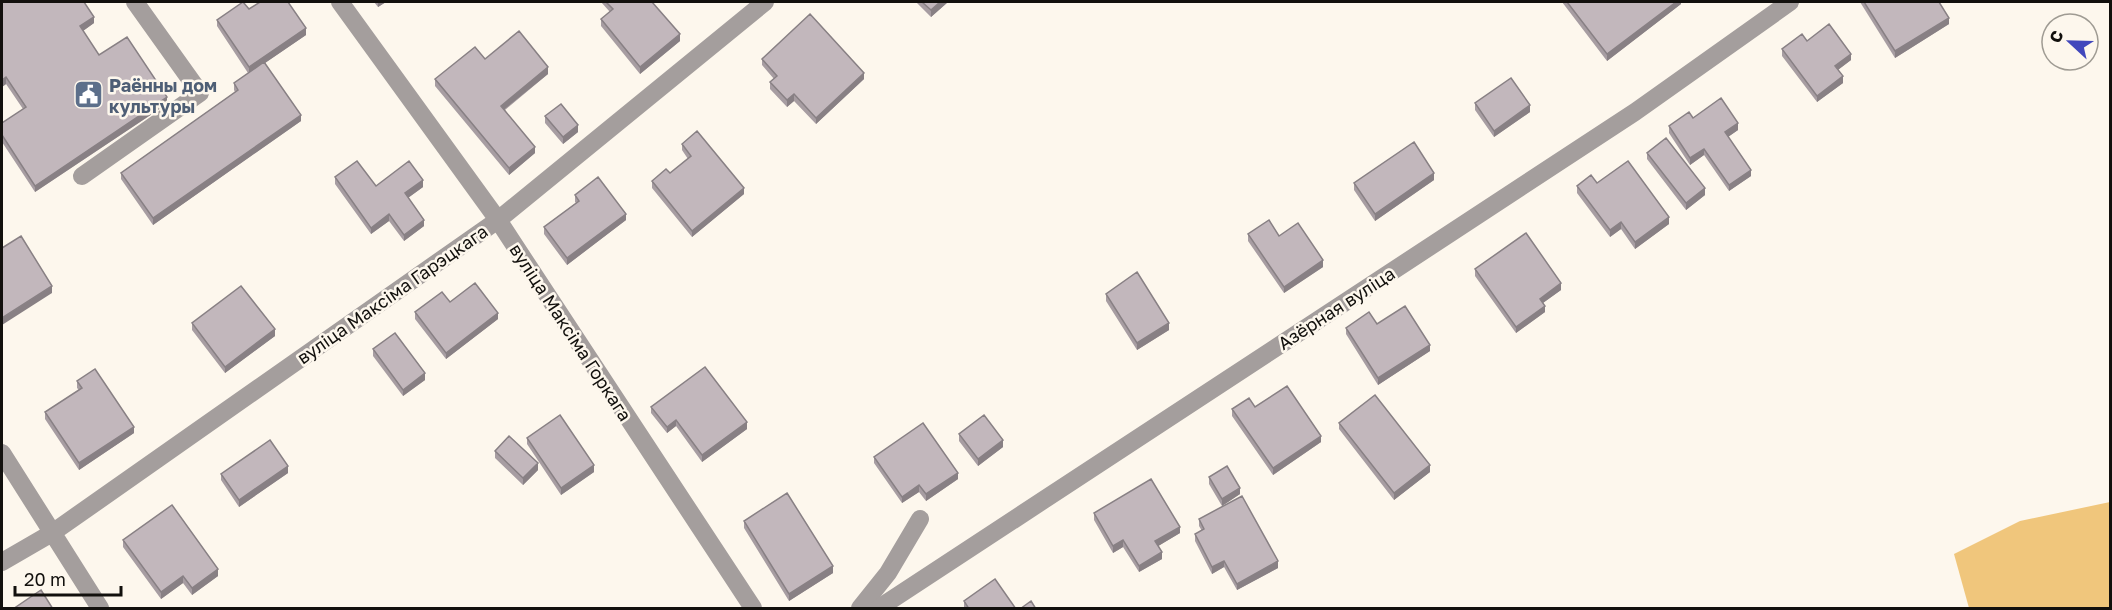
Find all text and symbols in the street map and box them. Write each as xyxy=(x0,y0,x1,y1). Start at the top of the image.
north arrow xyxy=(2040,12,2100,72)
text: С xyxy=(2045,27,2067,45)
place label: Раённы дом культуры xyxy=(109,74,217,117)
public building icon: Раённы дом культуры xyxy=(72,79,104,111)
street label: вуліца Максіма Гарэцкага xyxy=(292,220,492,368)
street label: вуліца Максіма Горкага xyxy=(505,239,637,425)
street label: Азёрная вуліца xyxy=(1273,262,1399,354)
scale bar xyxy=(15,559,122,597)
text: 20 m xyxy=(24,568,66,590)

